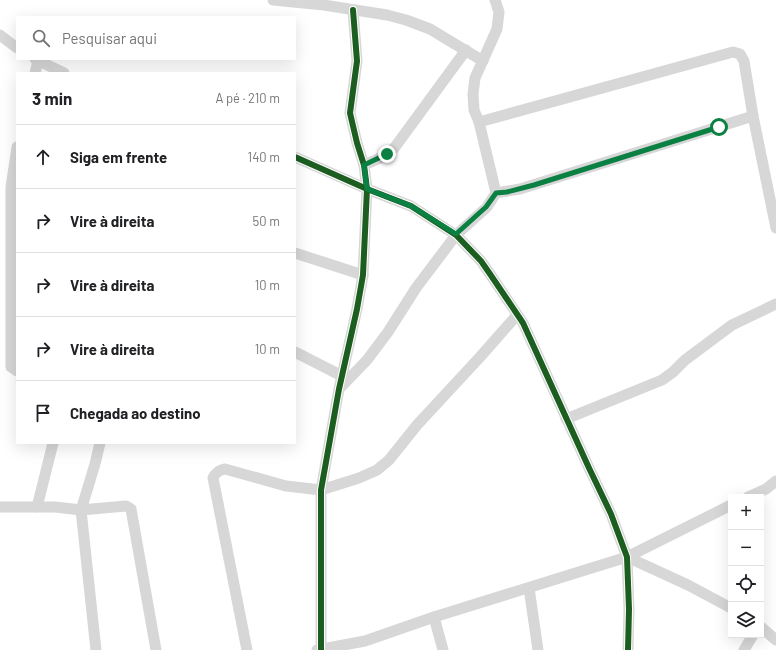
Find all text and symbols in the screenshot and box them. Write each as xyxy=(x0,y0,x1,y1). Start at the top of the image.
search box xyxy=(16,16,296,60)
icon: search xyxy=(30,27,52,49)
text: Pesquisar aqui xyxy=(62,29,157,47)
text: 3 min xyxy=(32,88,72,108)
text: A pé · 210 m xyxy=(216,90,280,106)
route start xyxy=(710,118,728,136)
route end xyxy=(378,145,396,163)
icon: ahead xyxy=(32,146,54,168)
text: Siga em frente xyxy=(70,148,167,166)
text: 140 m xyxy=(248,149,280,165)
icon: right xyxy=(32,210,54,232)
text: Vire à direita xyxy=(70,212,154,230)
text: 50 m xyxy=(253,213,280,229)
icon: right xyxy=(32,274,54,296)
text: Vire à direita xyxy=(70,276,154,294)
text: 10 m xyxy=(255,277,280,293)
icon: right xyxy=(32,338,54,360)
text: Vire à direita xyxy=(70,340,154,358)
text: 10 m xyxy=(255,341,280,357)
icon: arrive xyxy=(32,402,54,424)
text: Chegada ao destino xyxy=(70,404,201,422)
map controls xyxy=(728,494,764,638)
button: + xyxy=(728,494,764,530)
button: − xyxy=(728,530,764,566)
button: locate xyxy=(728,566,764,602)
button: layers xyxy=(728,602,764,638)

